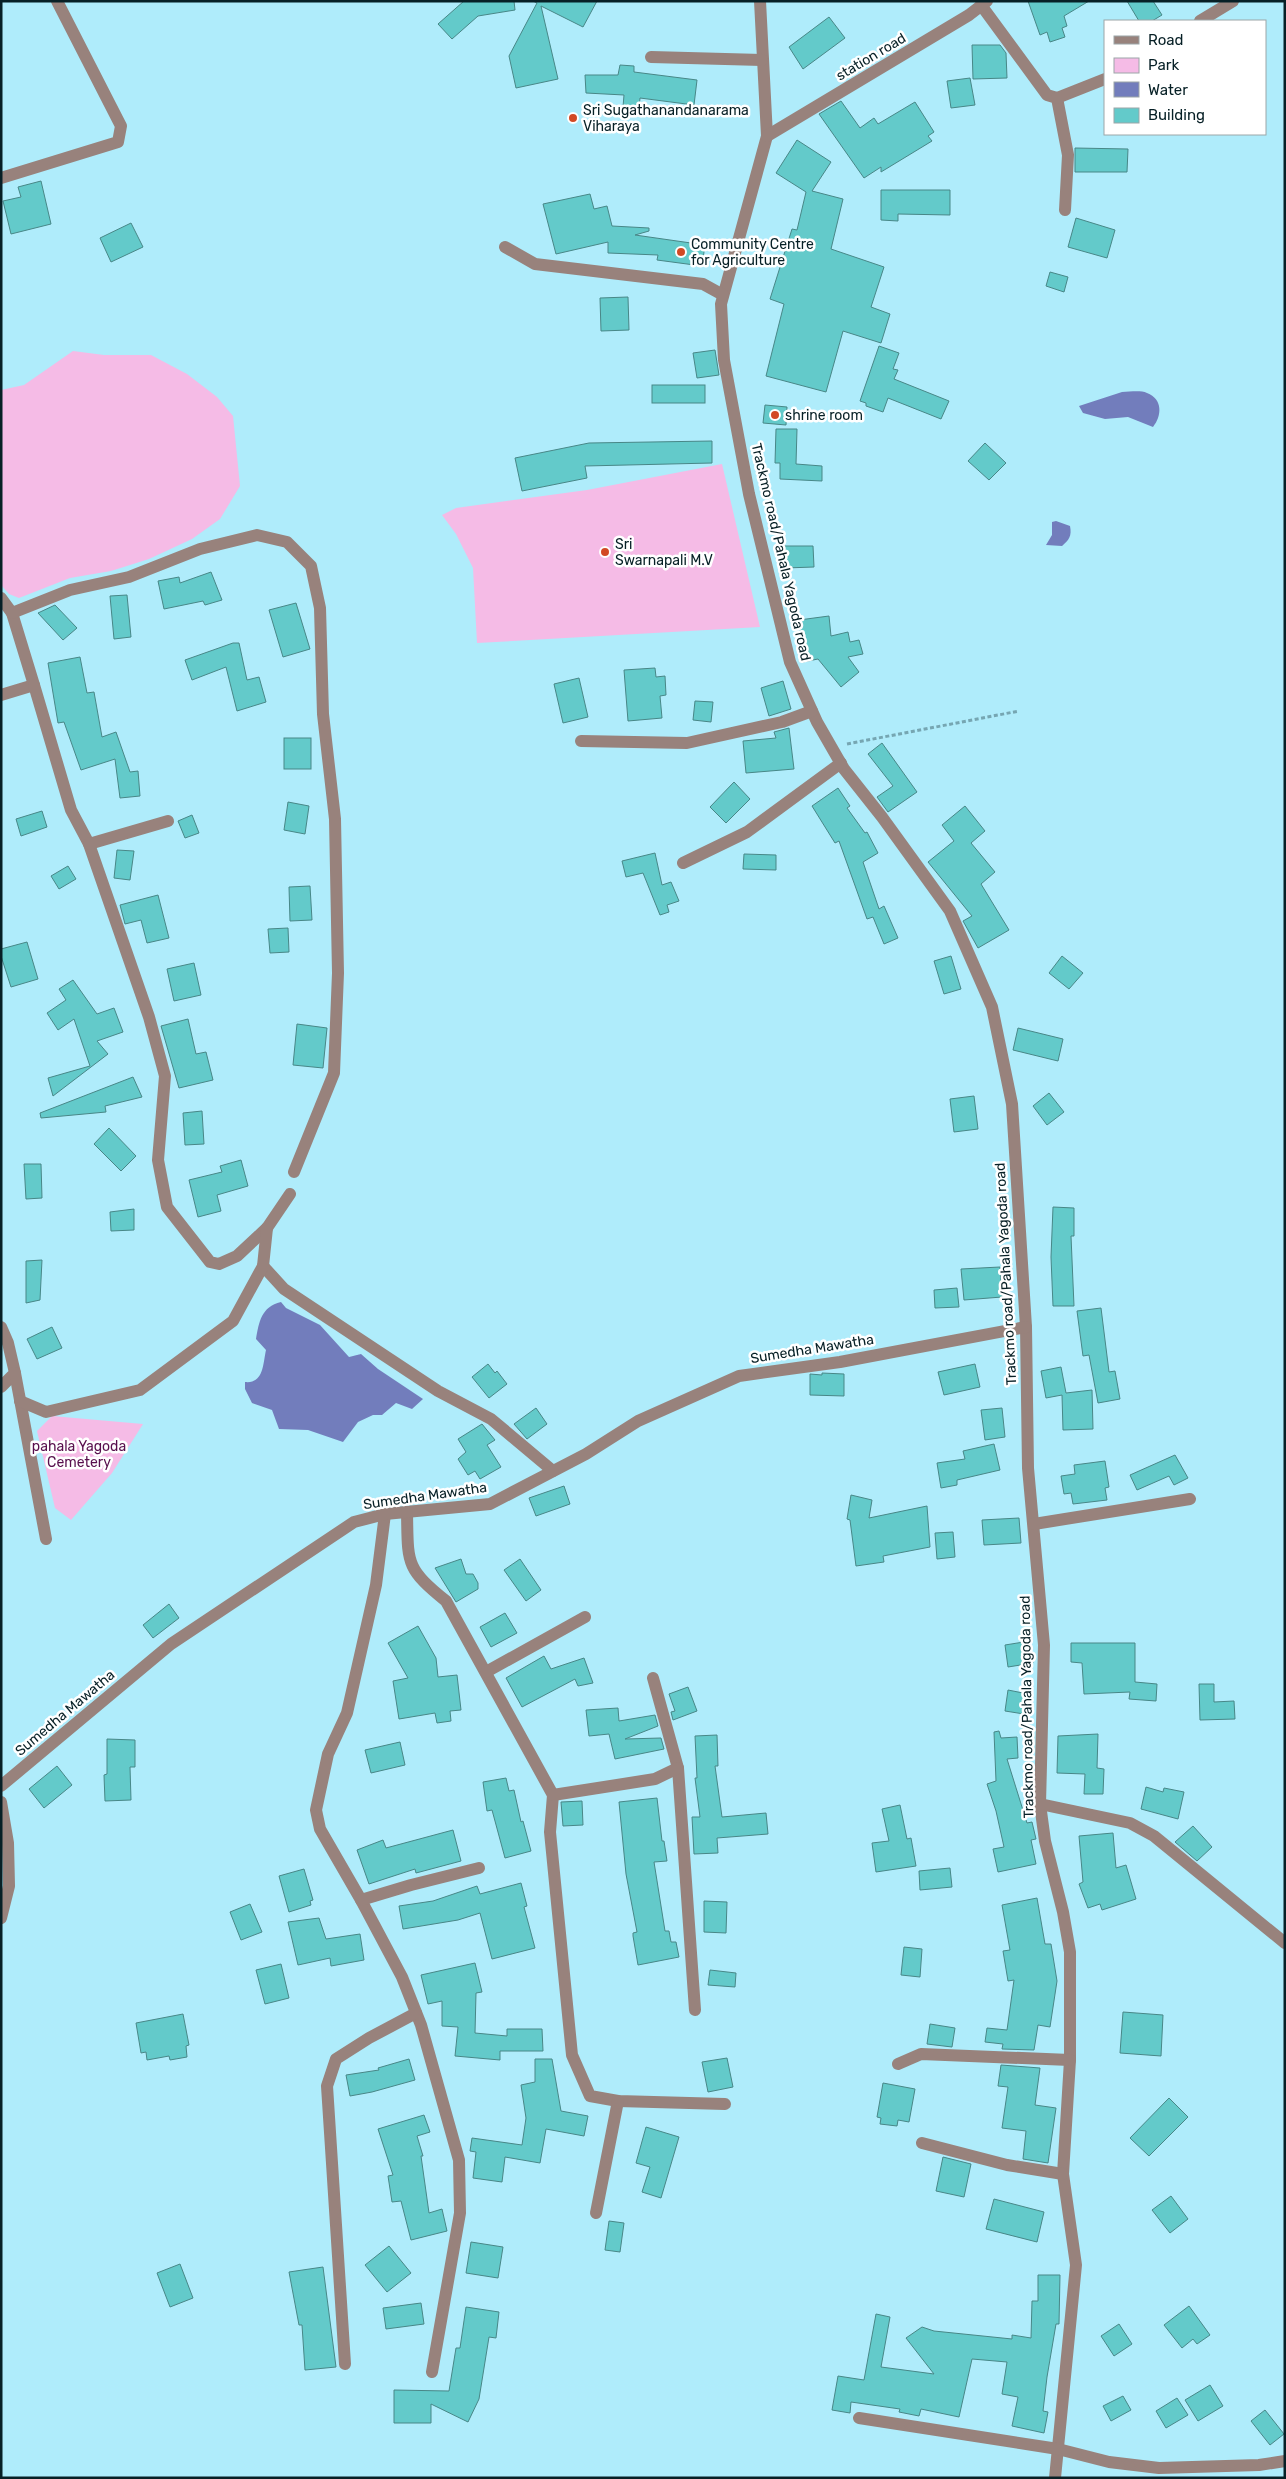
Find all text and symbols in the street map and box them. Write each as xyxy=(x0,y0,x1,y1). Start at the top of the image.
legend xyxy=(1104,20,1266,135)
street label: station road xyxy=(833,30,909,84)
text: Road xyxy=(1148,31,1184,49)
text: Park xyxy=(1148,56,1179,74)
text: Water xyxy=(1148,81,1188,99)
place label: Sri Sugathanandanarama Viharaya xyxy=(583,102,749,135)
text: Building xyxy=(1148,106,1205,124)
marker: Sri Sugathanandanarama Viharaya xyxy=(567,112,579,124)
place label: Community Centre for Agriculture xyxy=(691,236,814,269)
marker: Community Centre for Agriculture xyxy=(675,246,687,258)
place label: shrine room xyxy=(785,407,863,424)
marker: shrine room xyxy=(769,409,781,421)
street label: Trackmo road/Pahala Yagoda road xyxy=(748,442,814,662)
place label: Sri Swarnapali M.V xyxy=(615,536,713,569)
marker: Sri Swarnapali M.V xyxy=(599,546,611,558)
street label: Trackmo road/Pahala Yagoda road xyxy=(992,1162,1020,1386)
street label: Sumedha Mawatha xyxy=(749,1331,875,1367)
park label: pahala Yagoda Cemetery xyxy=(32,1438,126,1471)
street label: Sumedha Mawatha xyxy=(362,1479,488,1513)
street label: Trackmo road/Pahala Yagoda road xyxy=(1017,1595,1037,1819)
street label: Sumedha Mawatha xyxy=(12,1666,118,1760)

